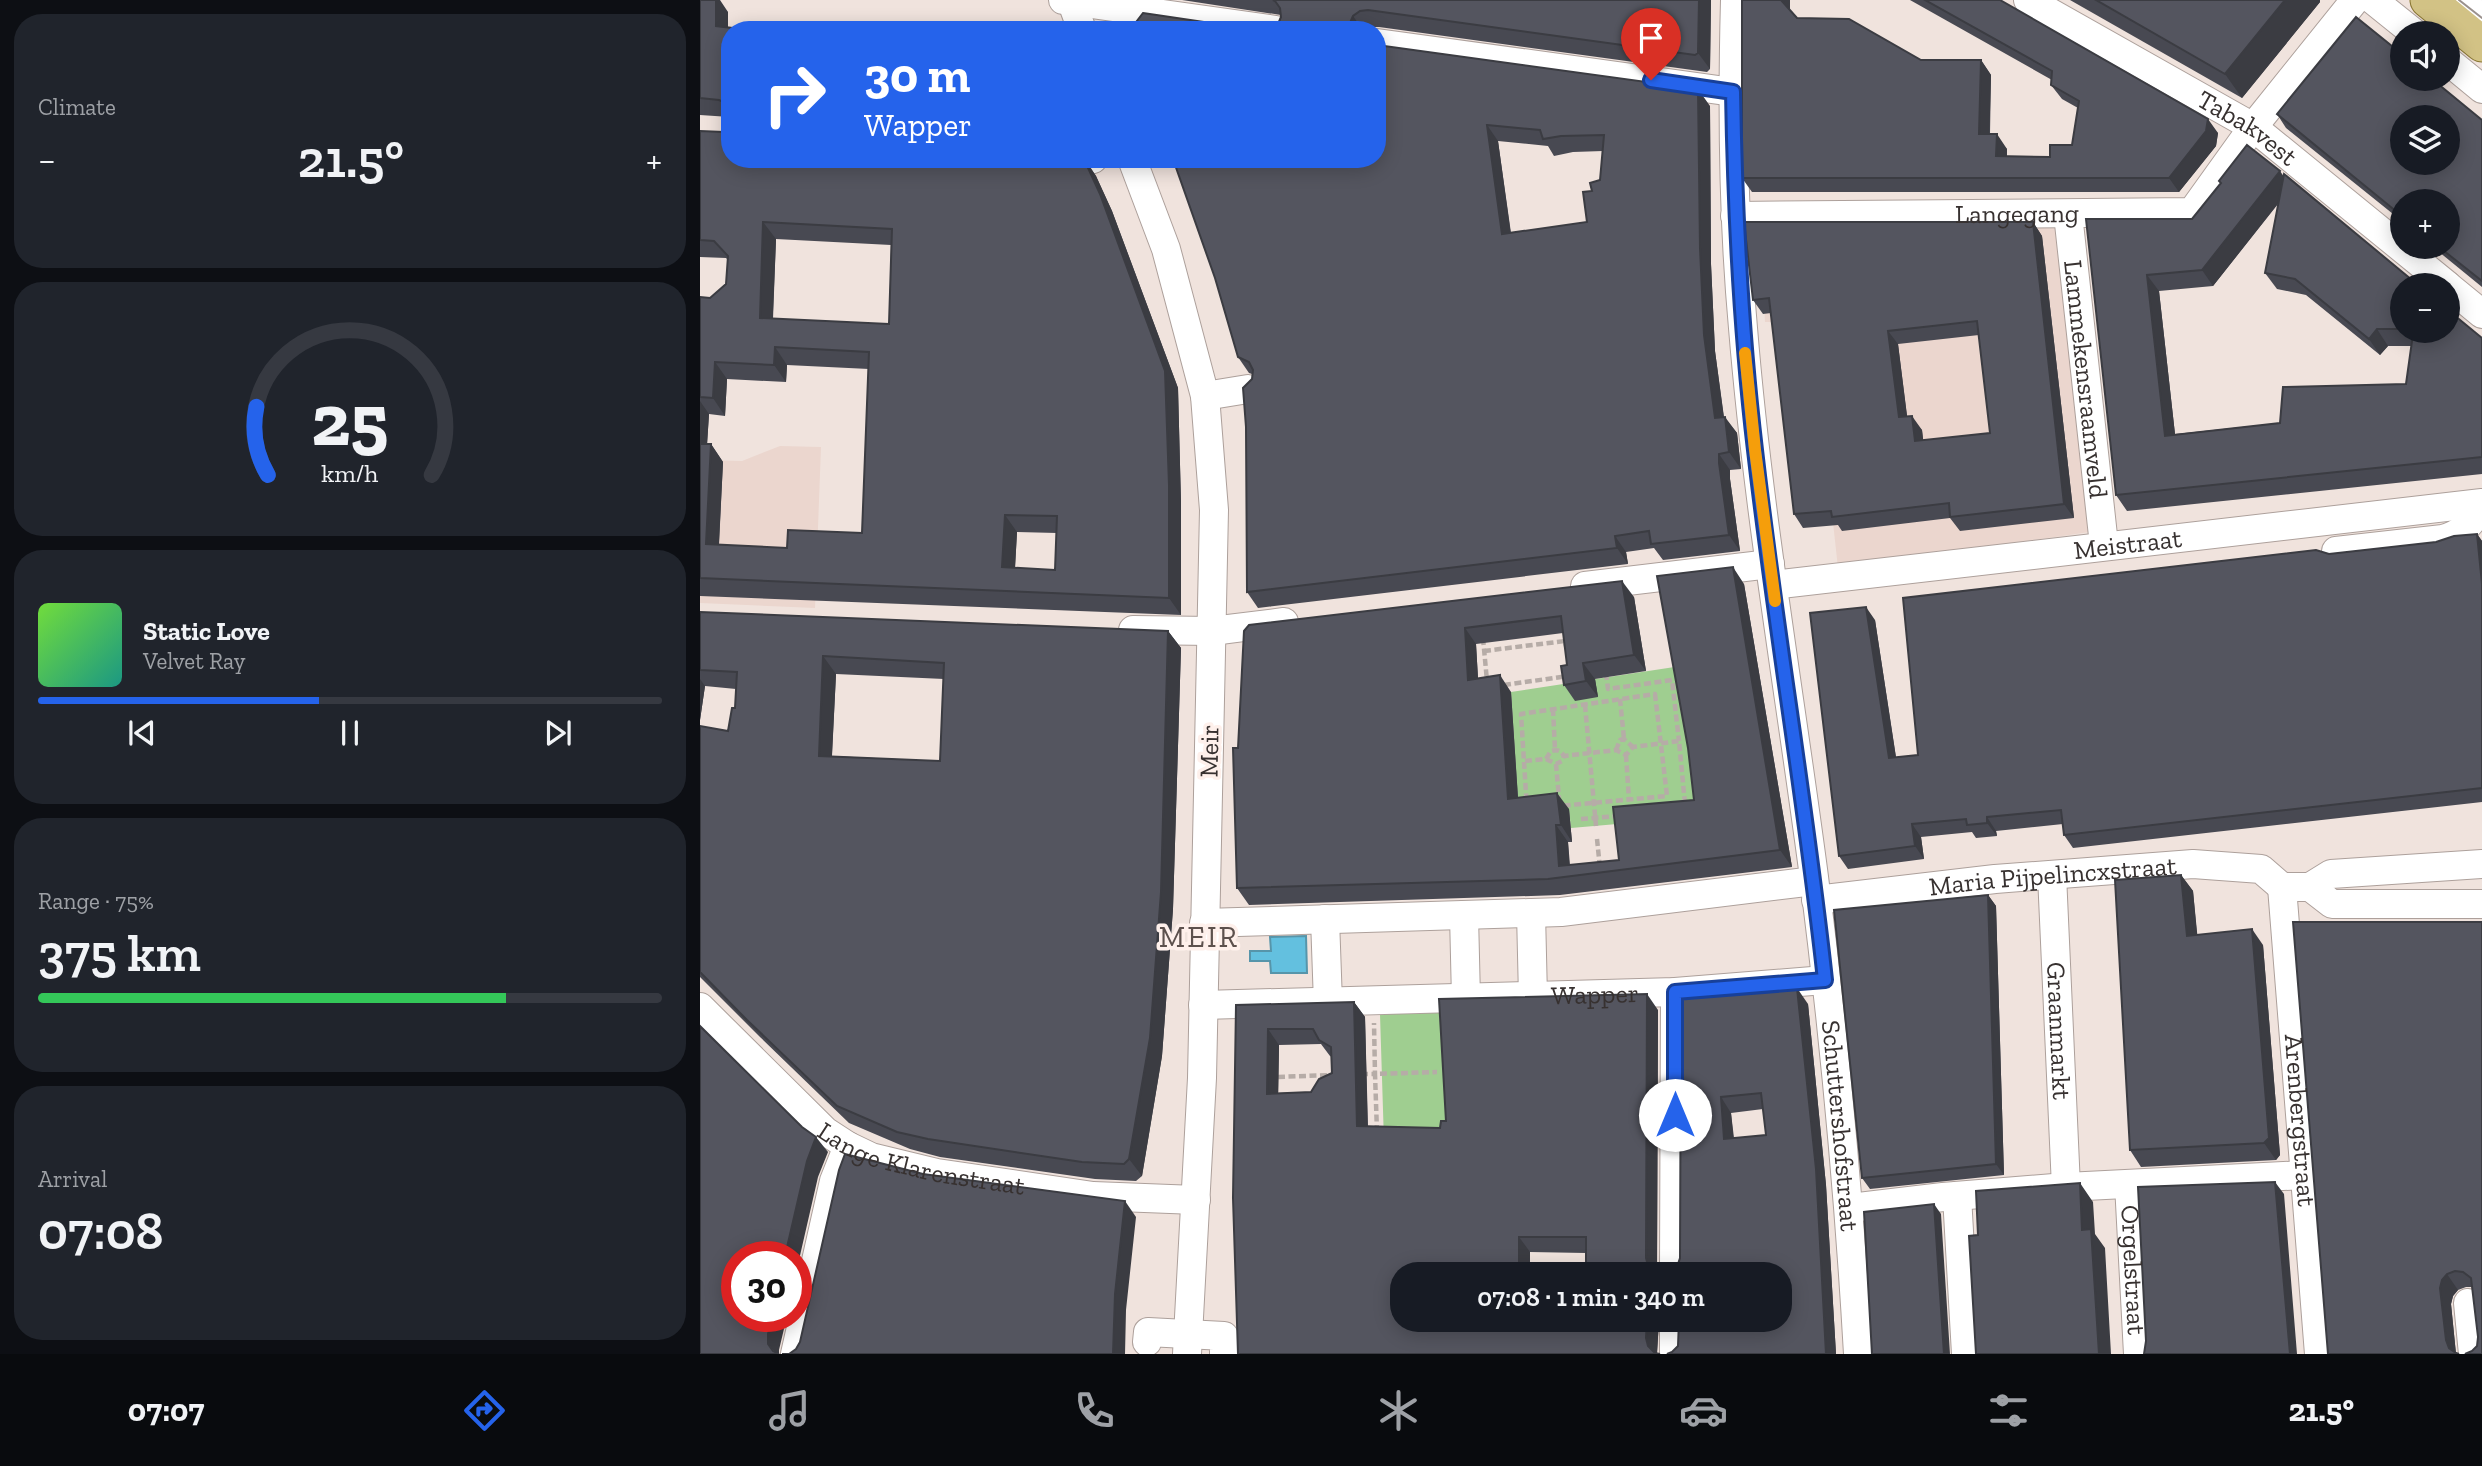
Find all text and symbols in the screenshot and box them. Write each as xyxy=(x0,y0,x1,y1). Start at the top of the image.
pin xyxy=(1621,8,1681,80)
icon: arrive xyxy=(1632,19,1670,57)
map controls xyxy=(2390,21,2460,343)
button: sound xyxy=(2390,21,2460,91)
text: 30 m xyxy=(864,46,970,105)
icon: right xyxy=(749,49,840,140)
street label: Tabakvest xyxy=(2192,83,2304,173)
text: Climate xyxy=(38,93,116,121)
button: layers xyxy=(2390,105,2460,175)
text: Wapper xyxy=(864,106,972,144)
text: 21.5° xyxy=(298,128,404,190)
text: − xyxy=(38,137,56,183)
text: + xyxy=(646,137,662,183)
button: + xyxy=(2390,189,2460,259)
street label: Langegang xyxy=(1955,197,2079,230)
street label: Lammekensraamveld xyxy=(2057,258,2115,500)
button: − xyxy=(2390,273,2460,343)
text: 25 xyxy=(311,376,389,464)
text: km/h xyxy=(321,458,379,488)
street label: Meistraat xyxy=(2072,522,2184,566)
text: Static Love xyxy=(143,615,270,647)
text: Velvet Ray xyxy=(143,647,245,675)
icon: previous xyxy=(123,714,161,752)
icon: pause xyxy=(331,714,369,752)
icon: next xyxy=(539,714,577,752)
street label: Meir xyxy=(1193,724,1225,778)
street label: Maria Pijpelincxstraat xyxy=(1927,849,2178,903)
text: Range · 75% xyxy=(38,887,154,915)
district label: MEIR xyxy=(1159,919,1239,955)
text: 375 km xyxy=(38,922,201,984)
street label: Graanmarkt xyxy=(2040,961,2078,1101)
street label: Wapper xyxy=(1551,977,1639,1011)
street label: Schuttershofstraat xyxy=(1815,1019,1866,1233)
street label: Arenbergstraat xyxy=(2278,1033,2323,1208)
position arrow xyxy=(1638,1078,1712,1152)
street label: Lange Klarenstraat xyxy=(812,1115,1027,1202)
text: Arrival xyxy=(38,1165,107,1193)
text: 07:08 xyxy=(38,1200,164,1262)
street label: Orgelstraat xyxy=(2114,1204,2153,1336)
speed limit sign: 30 xyxy=(721,1241,812,1332)
text: 07:08 · 1 min · 340 m xyxy=(1477,1281,1705,1313)
icon: directions xyxy=(460,1386,509,1435)
icon: music xyxy=(765,1386,814,1435)
icon: phone xyxy=(1070,1386,1119,1435)
icon: climate xyxy=(1374,1386,1423,1435)
icon: car xyxy=(1679,1386,1728,1435)
icon: filters xyxy=(1984,1386,2033,1435)
text: 07:07 xyxy=(128,1391,204,1429)
text: 21.5° xyxy=(2288,1391,2354,1429)

